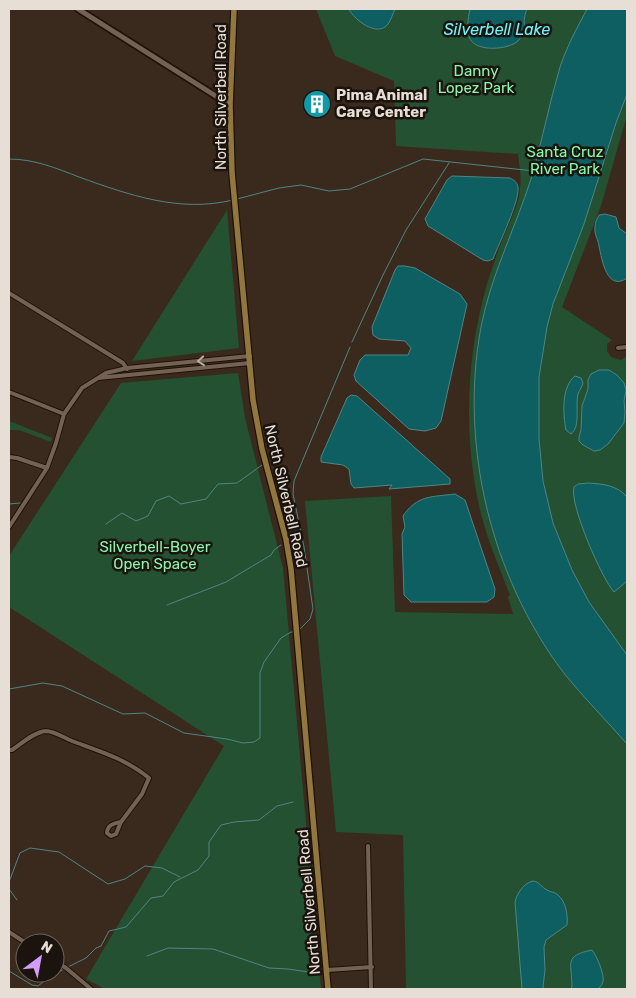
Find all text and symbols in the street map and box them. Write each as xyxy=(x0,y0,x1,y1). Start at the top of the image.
water label: Silverbell Lake xyxy=(444,20,550,39)
street label: North Silverbell Road xyxy=(212,24,230,170)
park label: Danny Lopez Park xyxy=(438,62,515,97)
place label: Pima Animal Care Center xyxy=(336,86,427,121)
building icon: Pima Animal Care Center xyxy=(302,89,332,119)
park label: Santa Cruz River Park xyxy=(527,143,604,178)
one-way arrow xyxy=(197,355,205,366)
street label: North Silverbell Road xyxy=(261,423,311,569)
park label: Silverbell-Boyer Open Space xyxy=(100,538,211,573)
street label: North Silverbell Road xyxy=(294,828,324,976)
north arrow xyxy=(15,933,65,983)
text: N xyxy=(38,938,55,957)

